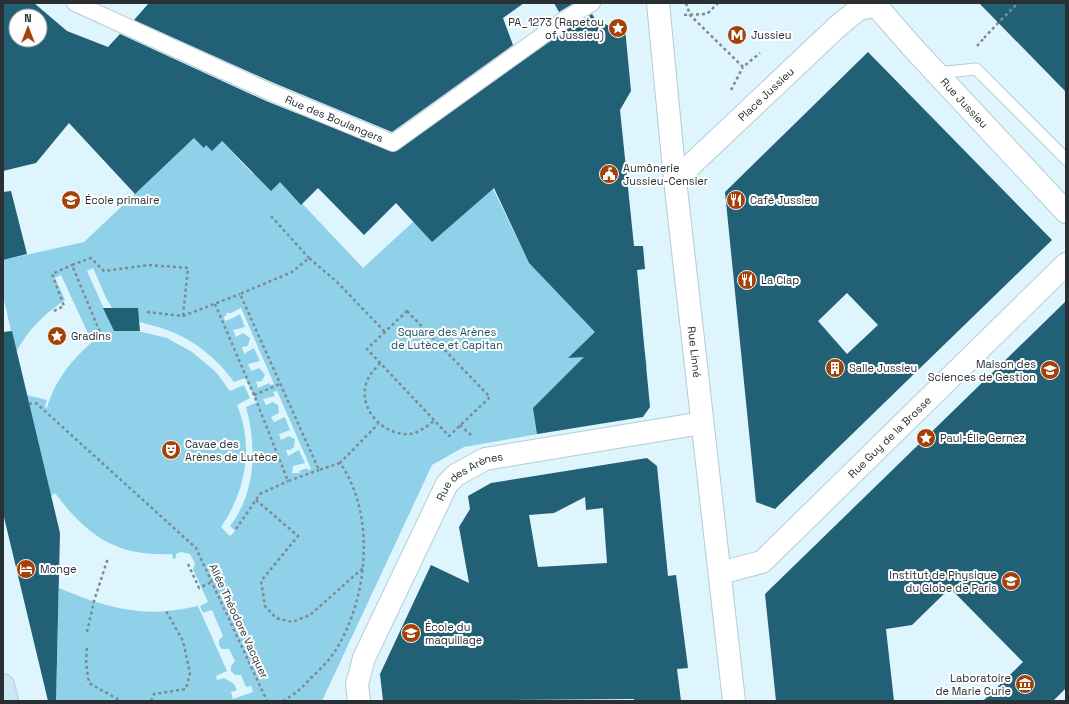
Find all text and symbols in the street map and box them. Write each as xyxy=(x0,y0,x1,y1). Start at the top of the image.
north arrow xyxy=(8,8,48,48)
text: N xyxy=(24,11,32,25)
place label: PA_1273 (Rapetou of Jussieu) xyxy=(508,15,604,42)
place icon: PA_1273 (Rapetou of Jussieu) xyxy=(607,17,629,39)
metro station icon: Jussieu xyxy=(726,24,748,46)
place label: Jussieu xyxy=(751,28,792,42)
street label: Place Jussieu xyxy=(735,64,797,124)
street label: Rue Jussieu xyxy=(937,75,991,131)
street label: Rue des Boulangers xyxy=(283,92,386,145)
place label: Aumônerie Jussieu-Censier xyxy=(623,161,708,188)
public building icon: Aumônerie Jussieu-Censier xyxy=(598,163,620,185)
school or university icon: École primaire xyxy=(60,189,82,211)
restaurant icon: Café Jussieu xyxy=(725,189,747,211)
place label: École primaire xyxy=(85,193,159,207)
place label: Café Jussieu xyxy=(750,193,818,207)
restaurant icon: La Clap xyxy=(736,269,758,291)
place label: La Clap xyxy=(761,273,799,287)
place icon: Gradins xyxy=(46,325,68,347)
park label: Square des Arènes de Lutèce et Capitan xyxy=(391,325,503,352)
street label: Rue Linné xyxy=(685,326,704,379)
place label: Gradins xyxy=(71,329,111,343)
building icon: Salle Jussieu xyxy=(824,357,846,379)
place label: Maison des Sciences de Gestion xyxy=(928,357,1036,384)
school or university icon: Maison des Sciences de Gestion xyxy=(1039,359,1061,381)
place label: Salle Jussieu xyxy=(849,361,917,375)
street label: Rue Guy de la Brosse xyxy=(845,393,934,481)
place icon: Paul-Élie Gernez xyxy=(915,427,937,449)
place label: Paul-Élie Gernez xyxy=(940,431,1025,445)
place label: Cavae des Arènes de Lutèce xyxy=(185,437,278,464)
theatre icon: Cavae des Arènes de Lutèce xyxy=(160,439,182,461)
street label: Rue des Arènes xyxy=(433,449,504,503)
hotel icon: Monge xyxy=(15,558,37,580)
street label: Allée Théodore Vacquer xyxy=(206,561,272,681)
place label: Monge xyxy=(40,562,77,576)
place label: Institut de Physique du Globe de Paris xyxy=(889,568,997,595)
school or university icon: Institut de Physique du Globe de Paris xyxy=(1000,570,1022,592)
place label: École du maquillage xyxy=(425,620,482,647)
school or university icon: École du maquillage xyxy=(400,622,422,644)
place label: Laboratoire de Marie Curie xyxy=(935,671,1011,698)
museum icon: Laboratoire de Marie Curie xyxy=(1014,673,1036,695)

